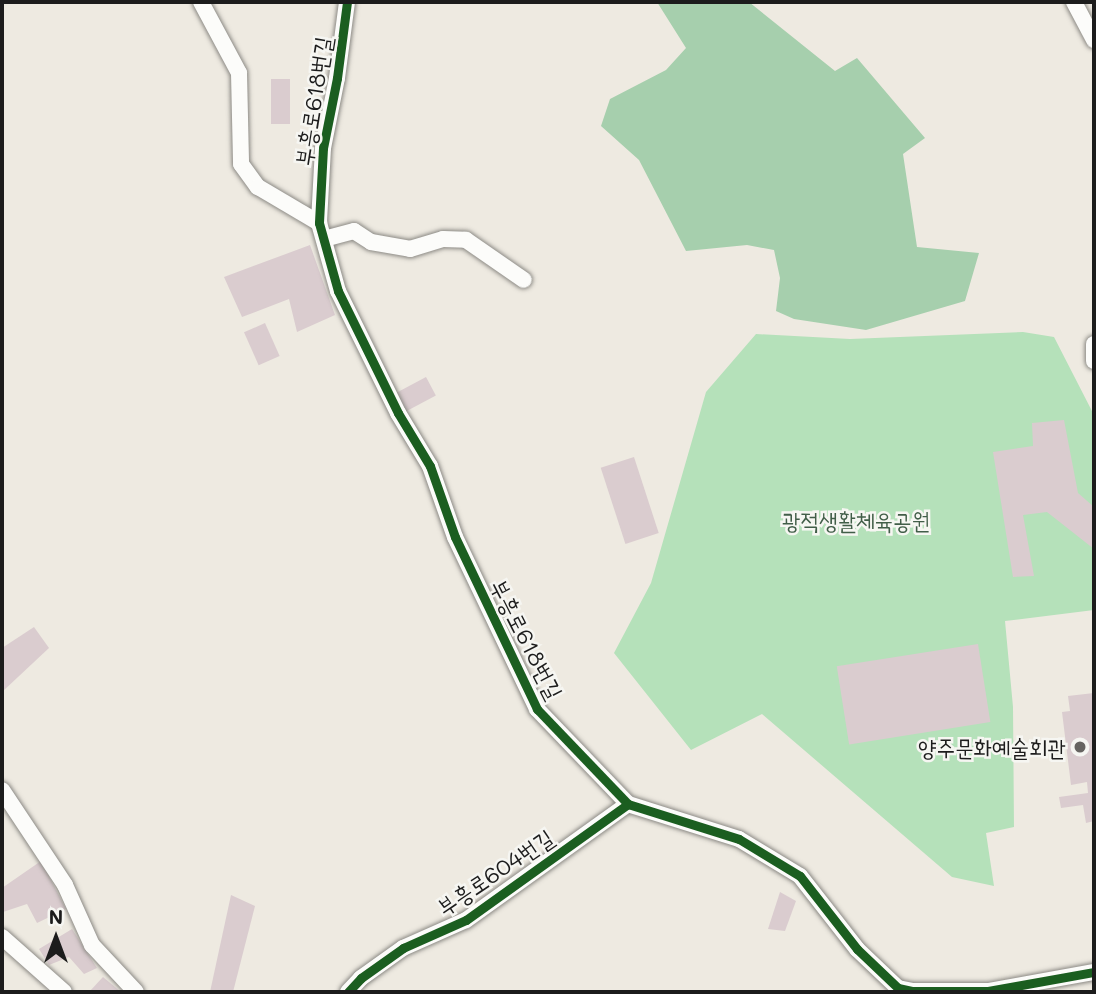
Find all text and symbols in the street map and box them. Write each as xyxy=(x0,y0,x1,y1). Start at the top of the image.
street label: 부흥로618번길 xyxy=(289,34,337,168)
park label: 광적생활체육공원 xyxy=(782,506,930,534)
street label: 부흥로618번길 xyxy=(485,575,569,703)
place label: 양주문화예술회관 xyxy=(918,733,1066,761)
marker: 양주문화예술회관 xyxy=(1072,739,1088,755)
street label: 부흥로604번길 xyxy=(432,823,558,921)
north arrow xyxy=(21,903,91,973)
text: N xyxy=(49,904,63,929)

